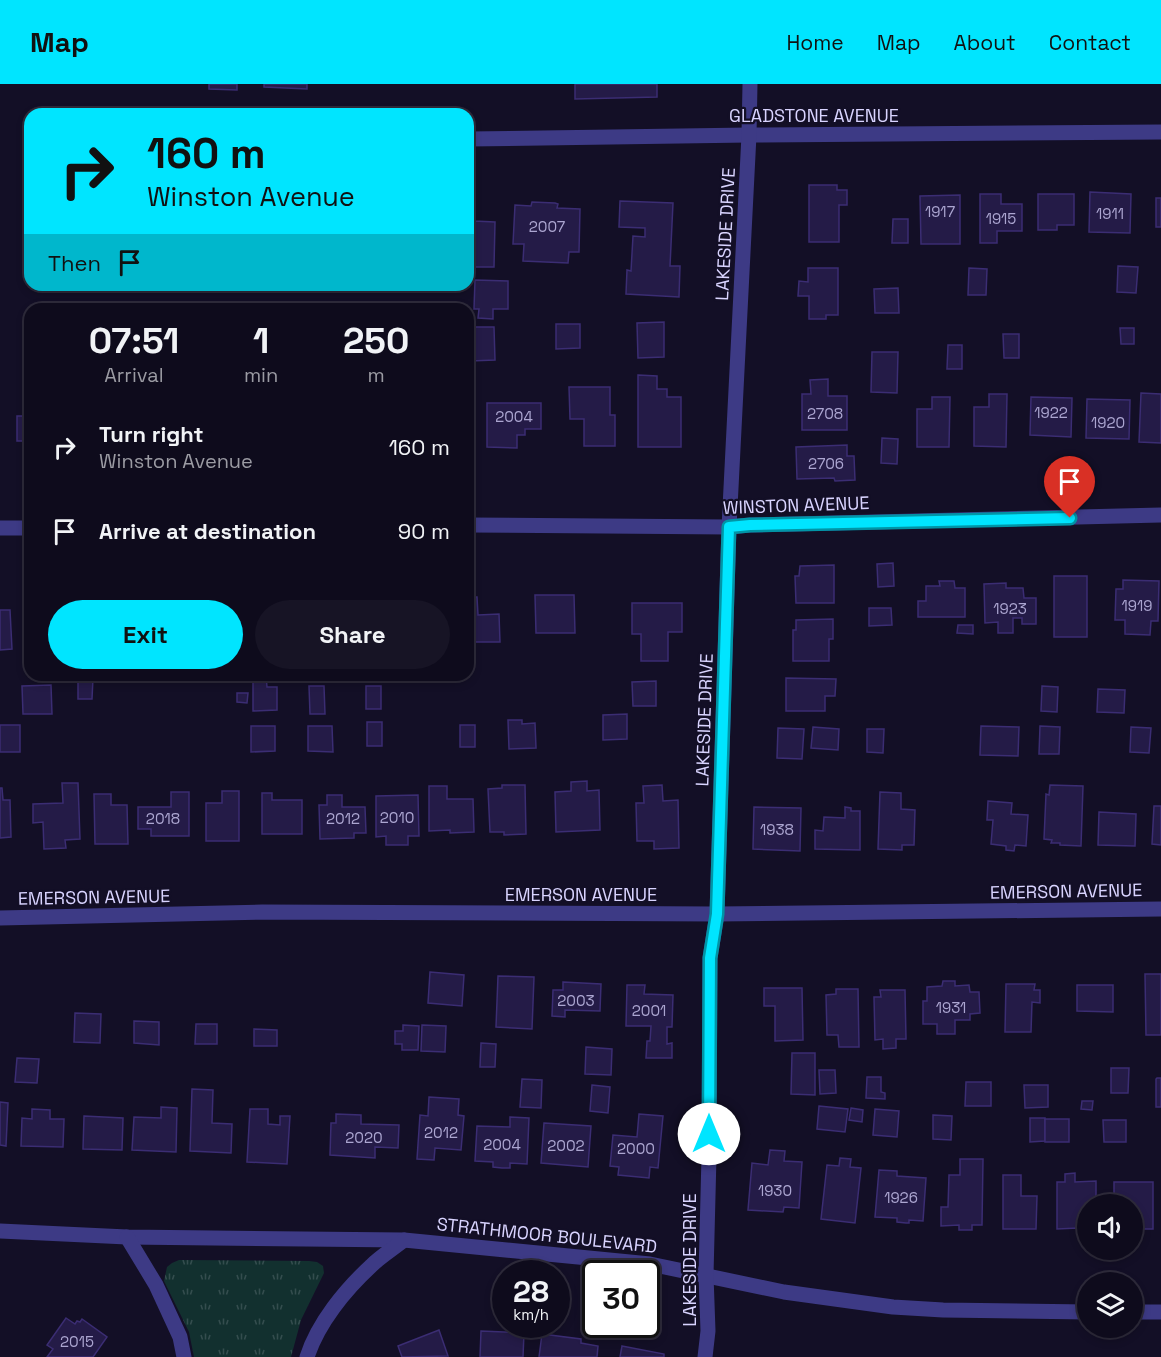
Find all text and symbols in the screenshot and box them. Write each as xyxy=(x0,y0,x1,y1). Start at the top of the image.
text: Map xyxy=(30,24,89,60)
text: Home xyxy=(786,29,844,56)
text: Map xyxy=(877,29,921,56)
text: About xyxy=(954,29,1016,56)
text: Contact xyxy=(1049,29,1131,56)
street label: GLADSTONE AVENUE xyxy=(729,104,899,127)
text: 160 m xyxy=(147,127,266,180)
icon: right xyxy=(48,132,126,210)
street label: LAKESIDE DRIVE xyxy=(710,167,740,301)
text: Winston Avenue xyxy=(147,179,355,214)
house number: 1917 xyxy=(925,202,955,221)
house number: 1911 xyxy=(1096,204,1124,223)
house number: 1915 xyxy=(986,209,1016,228)
house number: 2007 xyxy=(529,217,565,236)
icon: arrive xyxy=(113,246,146,279)
text: Then xyxy=(48,249,101,277)
text: 07:51 xyxy=(89,318,179,364)
text: 1 xyxy=(253,318,269,364)
text: 250 xyxy=(343,318,409,364)
text: Arrival xyxy=(104,362,164,388)
text: min xyxy=(244,362,278,388)
text: m xyxy=(368,362,385,388)
house number: 1922 xyxy=(1034,403,1068,422)
house number: 2708 xyxy=(807,404,843,423)
house number: 2004 xyxy=(495,407,533,426)
house number: 1920 xyxy=(1091,413,1125,432)
text: Turn right xyxy=(99,420,204,448)
icon: right xyxy=(48,431,81,464)
text: 160 m xyxy=(389,433,450,461)
text: Winston Avenue xyxy=(99,448,253,474)
house number: 2706 xyxy=(808,454,844,473)
pin xyxy=(1044,456,1095,518)
icon: arrive xyxy=(1053,465,1086,498)
street label: WINSTON AVENUE xyxy=(722,491,870,519)
icon: arrive xyxy=(48,515,81,548)
text: Arrive at destination xyxy=(99,517,316,545)
text: 90 m xyxy=(398,517,450,545)
house number: 1919 xyxy=(1122,596,1152,615)
house number: 1923 xyxy=(993,599,1027,618)
button: Exit xyxy=(48,600,243,669)
button: Share xyxy=(255,600,450,669)
street label: LAKESIDE DRIVE xyxy=(690,653,718,787)
house number: 2010 xyxy=(380,808,414,827)
house number: 2018 xyxy=(146,809,180,828)
house number: 2012 xyxy=(326,809,360,828)
house number: 1938 xyxy=(760,820,794,839)
street label: EMERSON AVENUE xyxy=(990,878,1142,904)
street label: EMERSON AVENUE xyxy=(505,883,657,906)
street label: EMERSON AVENUE xyxy=(18,884,170,910)
house number: 2003 xyxy=(557,991,595,1010)
house number: 1931 xyxy=(936,998,966,1017)
house number: 2001 xyxy=(632,1001,666,1020)
position arrow xyxy=(677,1102,741,1166)
house number: 2012 xyxy=(424,1123,458,1142)
house number: 2020 xyxy=(345,1128,383,1147)
house number: 2004 xyxy=(483,1135,521,1154)
house number: 2002 xyxy=(547,1136,585,1155)
house number: 2000 xyxy=(617,1139,655,1158)
house number: 1930 xyxy=(758,1181,792,1200)
house number: 1926 xyxy=(884,1188,918,1207)
street label: LAKESIDE DRIVE xyxy=(678,1193,701,1327)
map controls xyxy=(1077,1194,1143,1338)
button: sound xyxy=(1077,1194,1143,1260)
street label: STRATHMOOR BOULEVARD xyxy=(436,1212,658,1258)
speed limit sign: 30 xyxy=(582,1260,660,1338)
text: 28 xyxy=(513,1272,549,1311)
button: layers xyxy=(1077,1272,1143,1338)
text: km/h xyxy=(513,1305,549,1324)
house number: 2015 xyxy=(60,1332,94,1351)

